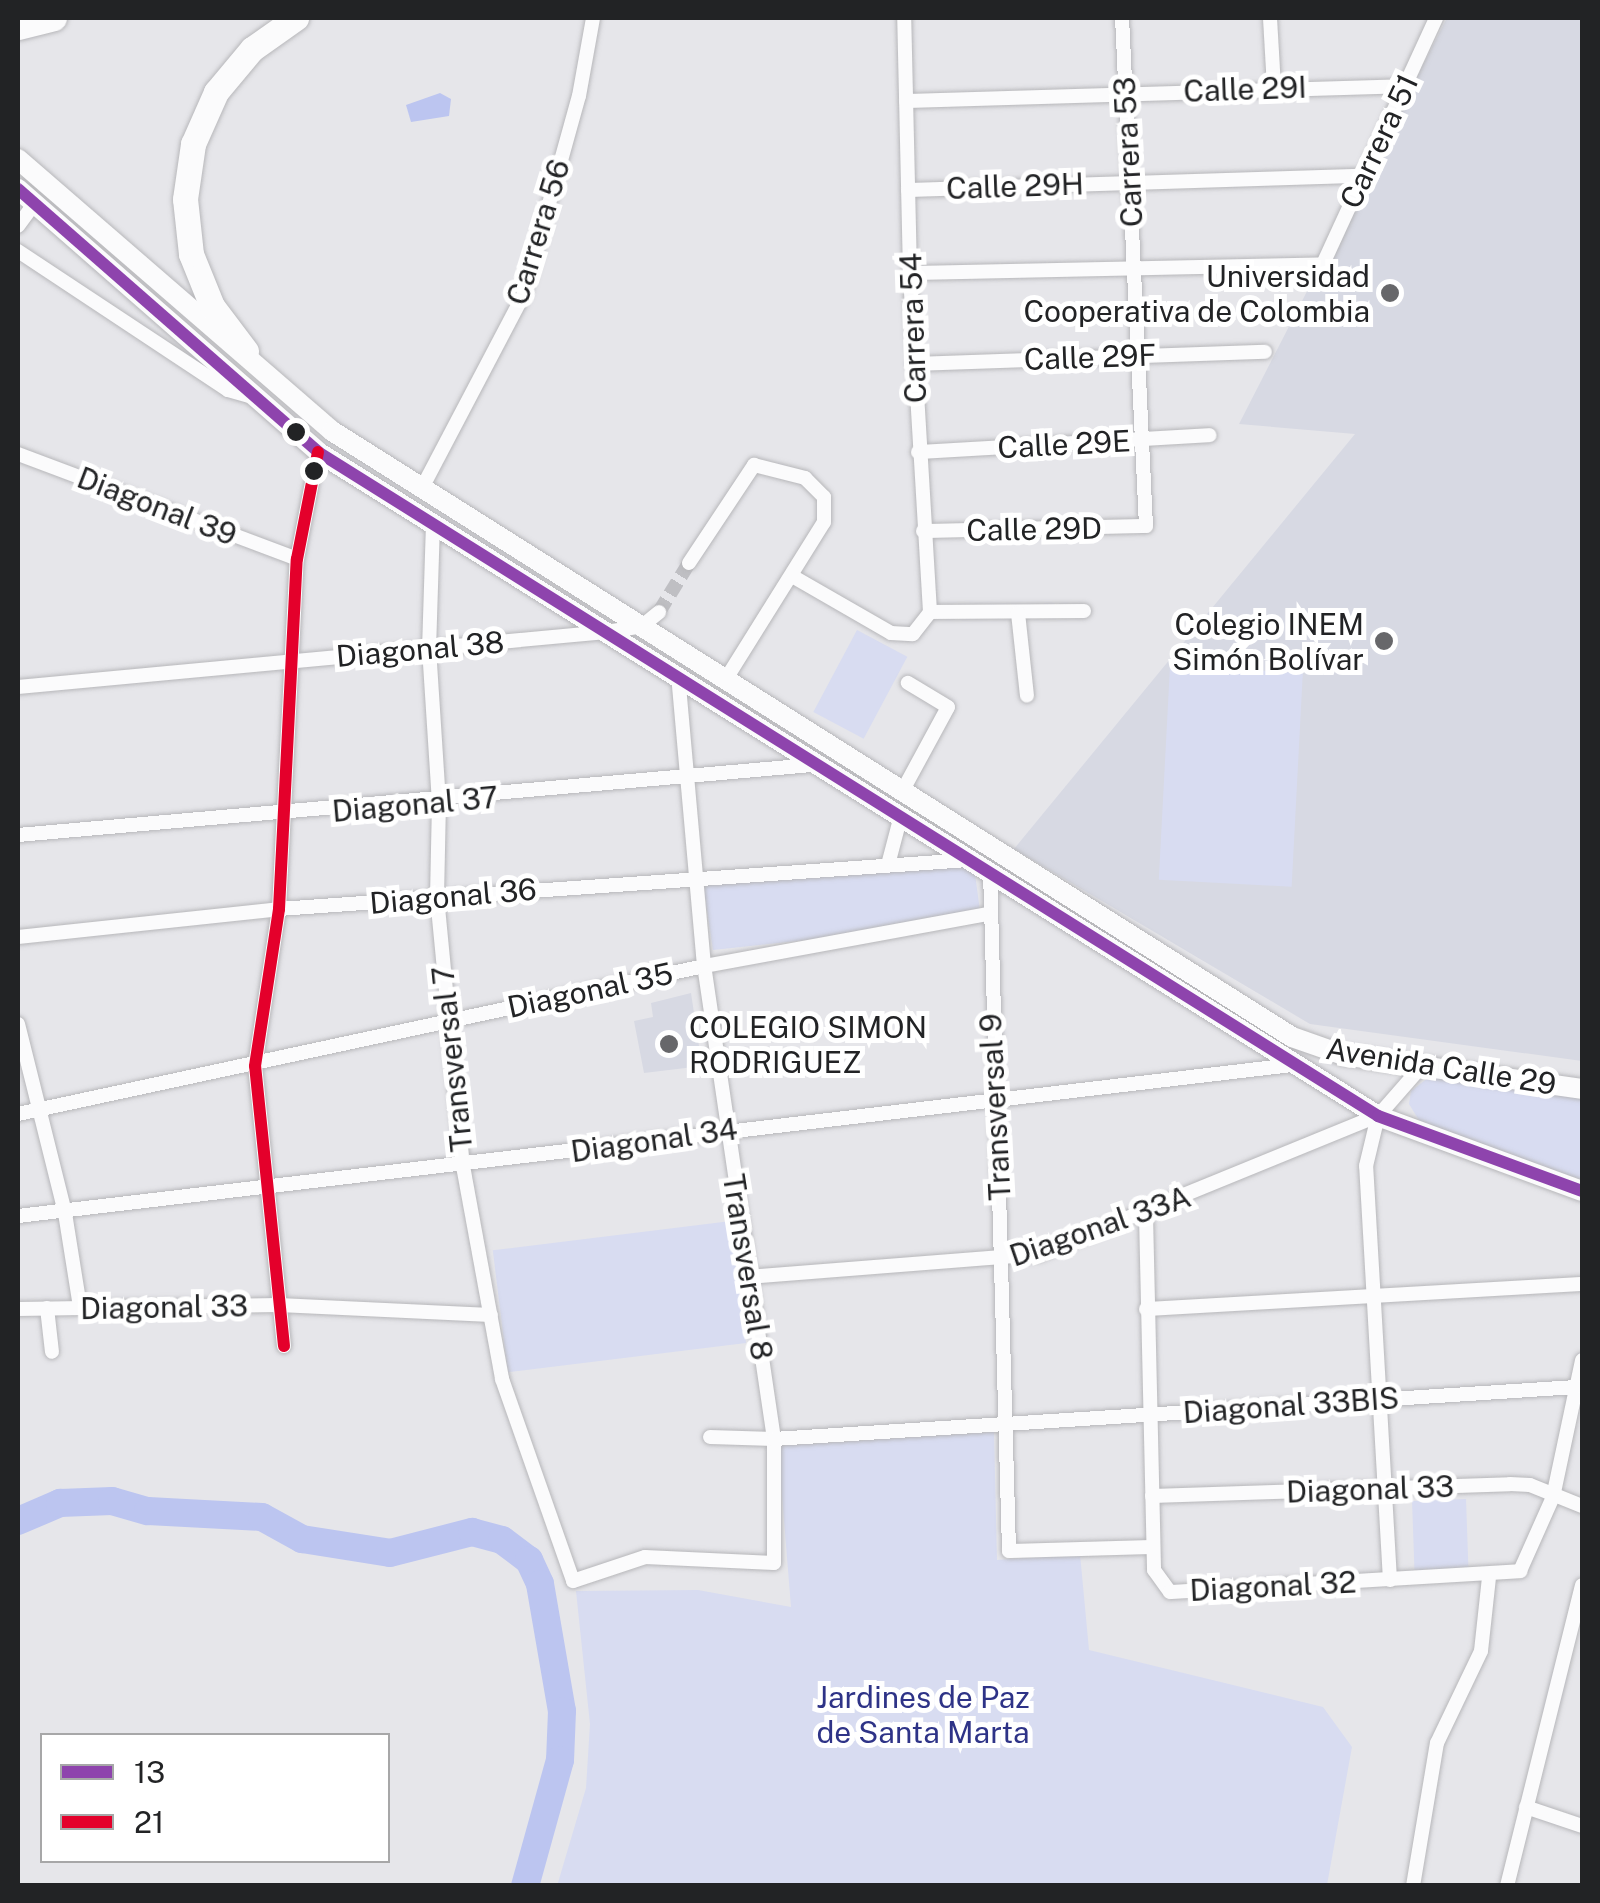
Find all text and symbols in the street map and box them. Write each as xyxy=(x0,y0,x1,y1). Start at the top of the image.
street label: Carrera 51 xyxy=(1332,68,1426,214)
street label: Calle 29I xyxy=(1183,69,1307,109)
street label: Carrera 53 xyxy=(1106,76,1150,228)
street label: Carrera 56 xyxy=(499,155,577,309)
street label: Calle 29H xyxy=(945,166,1085,206)
street label: Carrera 54 xyxy=(892,252,934,404)
place label: Universidad Cooperativa de Colombia xyxy=(1023,258,1370,328)
marker: Universidad Cooperativa de Colombia xyxy=(1379,282,1401,304)
street label: Calle 29F xyxy=(1023,337,1157,377)
unlabelled marker xyxy=(286,422,306,442)
street label: Calle 29E xyxy=(996,423,1132,465)
street label: Diagonal 39 xyxy=(72,459,242,553)
unlabelled marker xyxy=(304,461,324,481)
street label: Calle 29D xyxy=(966,510,1102,548)
place label: Colegio INEM Simón Bolívar xyxy=(1172,606,1364,676)
street label: Diagonal 38 xyxy=(335,624,505,674)
marker: Colegio INEM Simón Bolívar xyxy=(1373,630,1395,652)
street label: Diagonal 37 xyxy=(330,779,500,829)
street label: Diagonal 36 xyxy=(368,871,538,921)
street label: Diagonal 35 xyxy=(504,955,676,1025)
street label: Transversal 7 xyxy=(424,964,480,1154)
place label: COLEGIO SIMON RODRIGUEZ xyxy=(689,1009,927,1080)
street label: Transversal 9 xyxy=(972,1013,1018,1201)
street label: Avenida Calle 29 xyxy=(1323,1030,1559,1102)
marker: COLEGIO SIMON RODRIGUEZ xyxy=(658,1033,680,1055)
street label: Diagonal 34 xyxy=(568,1110,740,1170)
street label: Transversal 8 xyxy=(716,1171,780,1363)
street label: Diagonal 33A xyxy=(1005,1178,1195,1274)
street label: Diagonal 33 xyxy=(80,1288,248,1326)
street label: Diagonal 33BIS xyxy=(1182,1379,1400,1431)
street label: Diagonal 33 xyxy=(1286,1468,1454,1510)
street label: Diagonal 32 xyxy=(1189,1564,1357,1608)
park label: Jardines de Paz de Santa Marta xyxy=(816,1679,1030,1750)
legend xyxy=(40,1733,390,1863)
text: 13 xyxy=(134,1754,165,1790)
text: 21 xyxy=(134,1804,164,1840)

